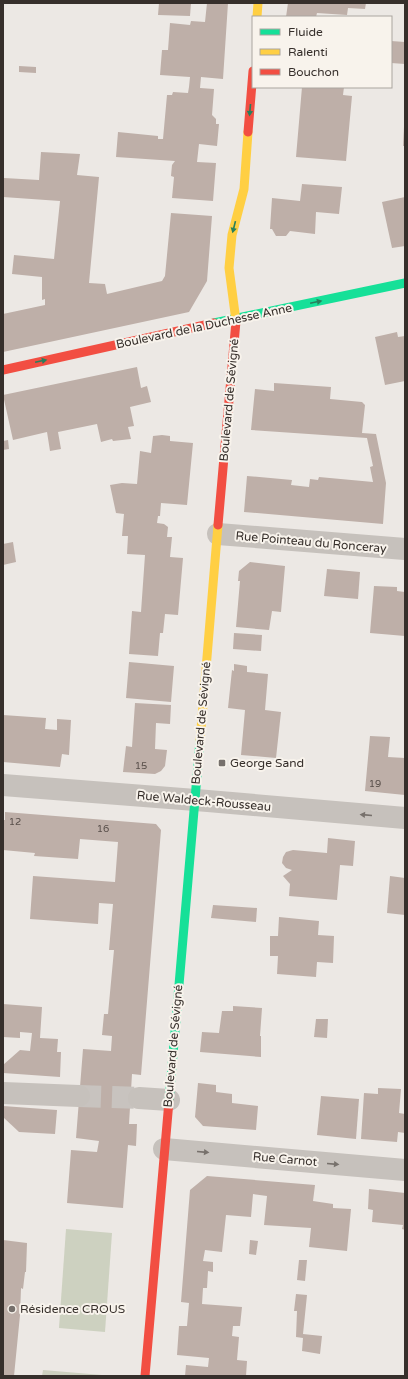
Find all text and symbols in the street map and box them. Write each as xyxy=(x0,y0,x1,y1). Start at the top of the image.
legend xyxy=(252,16,392,88)
text: Fluide xyxy=(288,25,323,39)
text: Ralenti xyxy=(288,45,328,59)
text: Bouchon xyxy=(288,65,339,79)
one-way arrow xyxy=(246,104,253,116)
one-way arrow xyxy=(231,221,237,233)
one-way arrow xyxy=(310,298,322,304)
street label: Boulevard de la Duchesse Anne xyxy=(115,300,293,352)
street label: Boulevard de Sévigné xyxy=(217,338,241,462)
one-way arrow xyxy=(35,358,47,364)
street label: Rue Pointeau du Ronceray xyxy=(235,528,388,556)
street label: Boulevard de Sévigné xyxy=(189,661,213,785)
place label: George Sand xyxy=(230,756,304,770)
marker: George Sand xyxy=(217,758,227,768)
house number: 15 xyxy=(135,760,147,772)
house number: 19 xyxy=(369,778,381,790)
street label: Rue Waldeck-Rousseau xyxy=(136,788,272,814)
one-way arrow xyxy=(360,811,372,818)
house number: 12 xyxy=(9,816,21,828)
house number: 16 xyxy=(97,823,109,835)
street label: Boulevard de Sévigné xyxy=(161,984,185,1108)
one-way arrow xyxy=(197,1149,209,1156)
street label: Rue Carnot xyxy=(252,1149,318,1169)
one-way arrow xyxy=(327,1160,339,1167)
place label: Résidence CROUS xyxy=(20,1302,125,1316)
marker: Résidence CROUS xyxy=(7,1304,17,1314)

